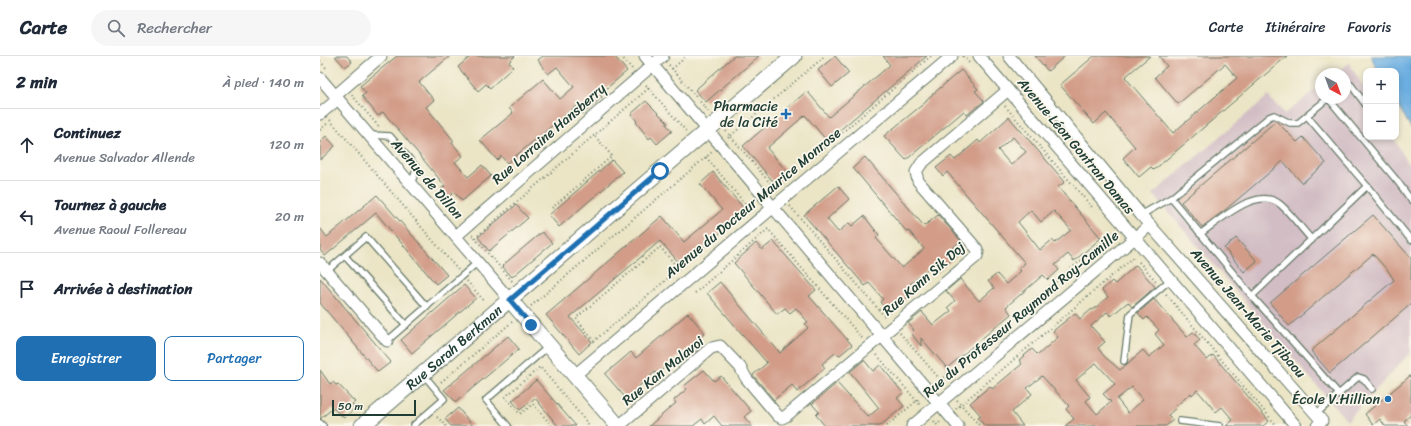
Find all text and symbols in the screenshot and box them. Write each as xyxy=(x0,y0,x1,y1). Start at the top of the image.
search box xyxy=(91,10,371,46)
text: Carte xyxy=(20,11,67,44)
text: Rechercher xyxy=(137,15,212,41)
text: Carte xyxy=(1209,15,1244,40)
text: Itinéraire xyxy=(1266,15,1325,40)
text: Favoris xyxy=(1347,15,1391,40)
icon: search xyxy=(105,17,127,39)
text: 2 min xyxy=(16,67,57,97)
north arrow xyxy=(1315,68,1351,104)
map controls xyxy=(1363,68,1399,140)
button: + xyxy=(1363,68,1399,104)
text: À pied · 140 m xyxy=(223,71,304,94)
street label: Avenue Léon Gontran Damas xyxy=(1010,71,1141,221)
street label: Rue Lorraine Hansberry xyxy=(486,77,612,191)
place label: Pharmacie de la Cité xyxy=(714,94,778,135)
button: − xyxy=(1363,104,1399,140)
marker: Pharmacie de la Cité xyxy=(781,109,791,119)
text: Continuez xyxy=(54,120,121,146)
street label: Avenue du Docteur Maurice Monrose xyxy=(658,121,847,286)
street label: Avenue de Dillon xyxy=(384,132,470,226)
text: 120 m xyxy=(269,133,304,156)
icon: ahead xyxy=(16,134,38,156)
text: Avenue Salvador Allende xyxy=(54,146,195,169)
route start xyxy=(651,162,669,180)
text: Tournez à gauche xyxy=(54,192,166,218)
text: 20 m xyxy=(275,205,304,228)
icon: left xyxy=(16,206,38,228)
text: Avenue Raoul Follereau xyxy=(54,218,187,241)
street label: Rue du Professeur Raymond Roy-Camille xyxy=(917,224,1125,404)
street label: Rue Kann Sik Doj xyxy=(877,235,972,322)
street label: Avenue Jean-Marie Tjibaou xyxy=(1183,241,1312,385)
text: Arrivée à destination xyxy=(54,276,192,302)
icon: arrive xyxy=(16,278,38,300)
street label: Rue Sarah Berkman xyxy=(400,298,508,396)
route end xyxy=(522,316,540,334)
street label: Rue Kan Malavoi xyxy=(616,329,711,412)
button: Enregistrer xyxy=(16,336,156,381)
button: Partager xyxy=(164,336,304,381)
place label: École V.Hillion xyxy=(1292,387,1380,412)
marker: École V.Hillion xyxy=(1383,394,1393,404)
text: 50 m xyxy=(338,397,363,416)
scale bar xyxy=(332,398,416,417)

